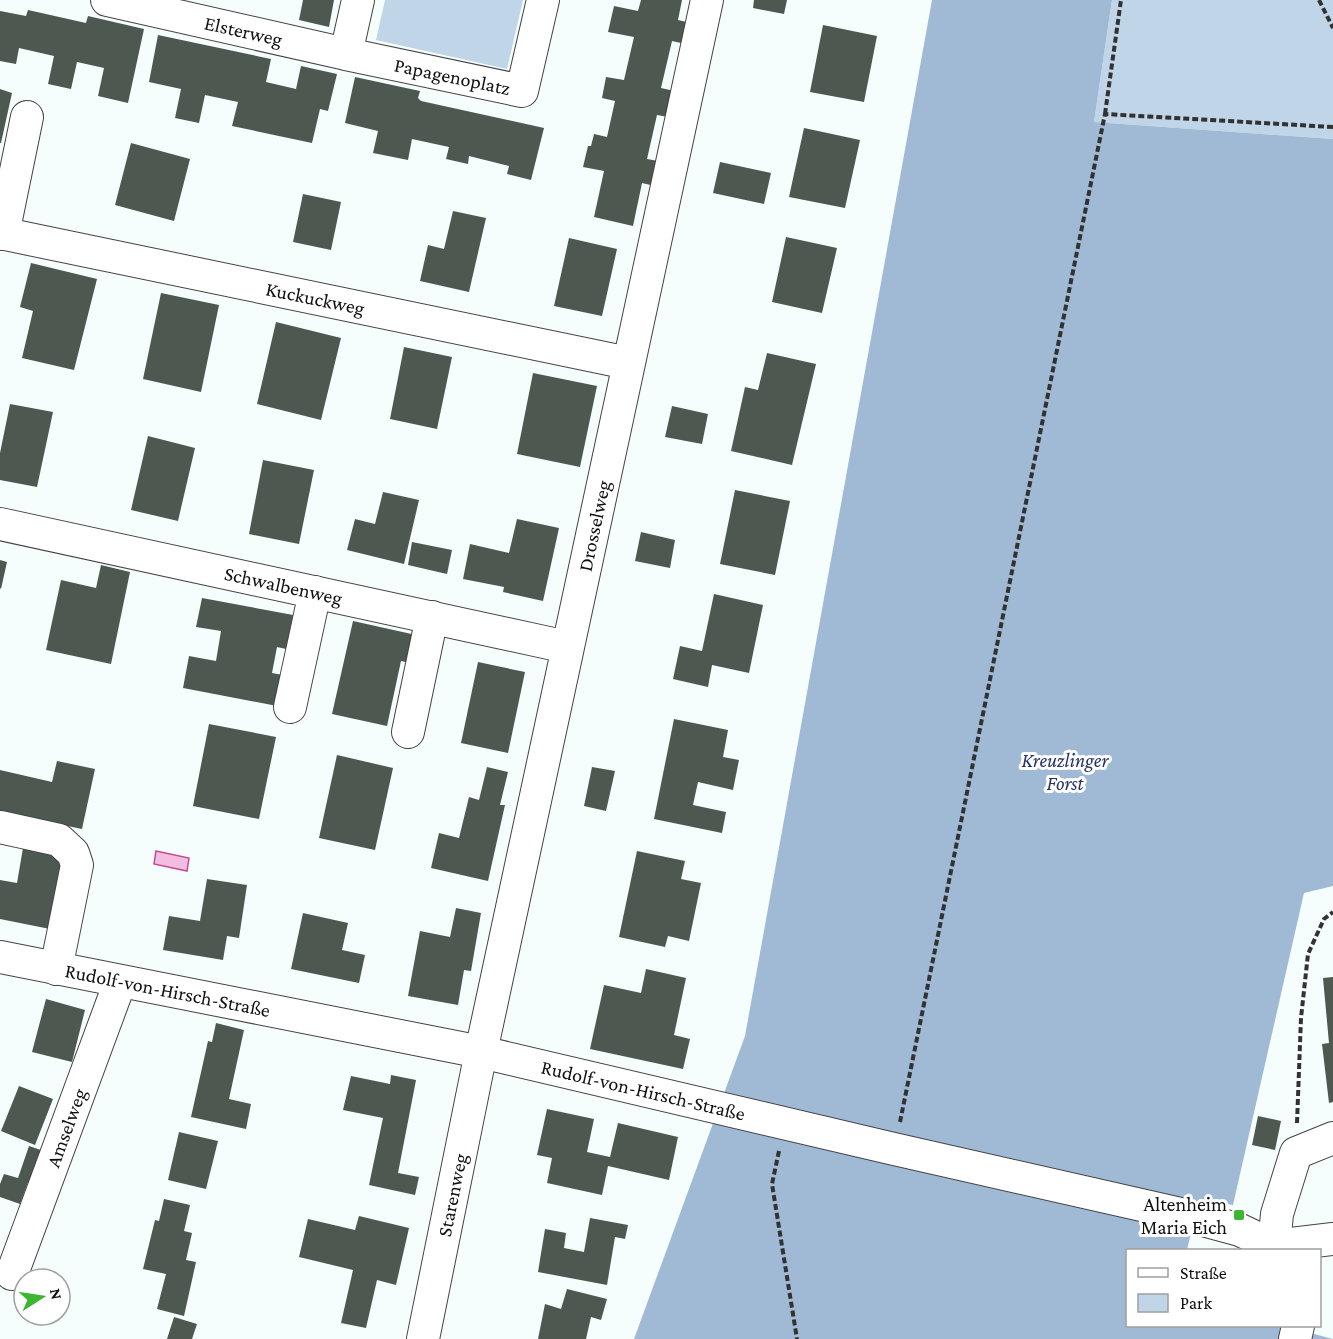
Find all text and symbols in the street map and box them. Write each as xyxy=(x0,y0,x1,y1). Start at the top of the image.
street label: Elsterweg xyxy=(202,11,285,51)
street label: Papagenoplatz xyxy=(392,53,512,99)
street label: Kuckuckweg xyxy=(264,277,367,320)
street label: Drosselweg xyxy=(574,478,616,573)
street label: Schwalbenweg xyxy=(222,562,345,610)
park label: Kreuzlinger Forst xyxy=(1022,749,1109,794)
street label: Rudolf-von-Hirsch-Straße xyxy=(63,959,272,1021)
street label: Rudolf-von-Hirsch-Straße xyxy=(539,1056,748,1125)
street label: Amselweg xyxy=(42,1085,92,1170)
street label: Starenweg xyxy=(433,1151,472,1238)
place label: Altenheim Maria Eich xyxy=(1141,1193,1227,1238)
marker: Altenheim Maria Eich xyxy=(1232,1208,1246,1222)
legend xyxy=(1126,1249,1321,1327)
text: Straße xyxy=(1180,1263,1227,1283)
north arrow xyxy=(12,1267,72,1327)
text: N xyxy=(47,1287,66,1301)
text: Park xyxy=(1180,1293,1212,1313)

